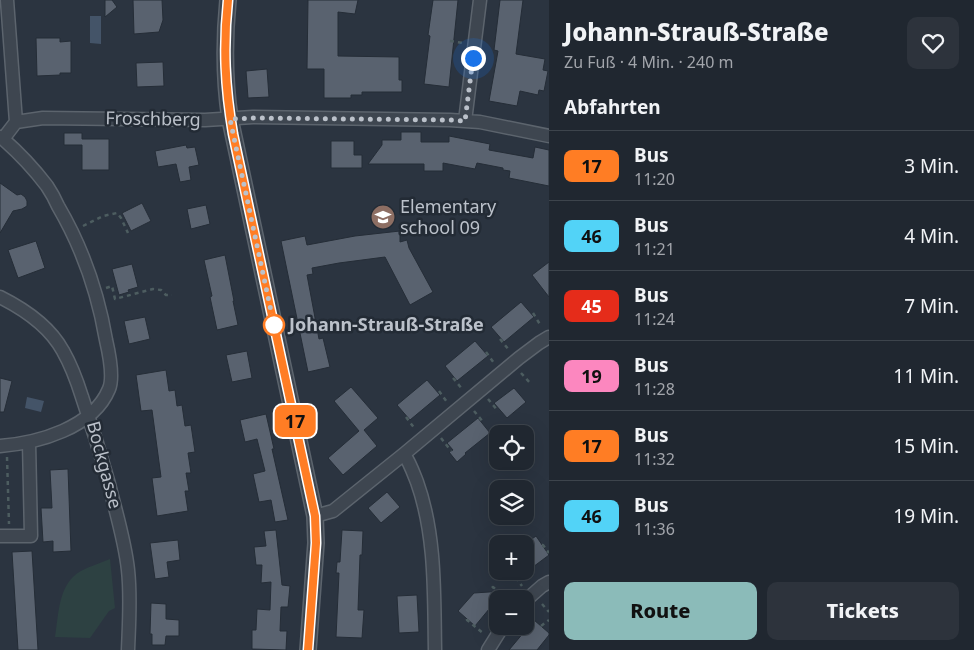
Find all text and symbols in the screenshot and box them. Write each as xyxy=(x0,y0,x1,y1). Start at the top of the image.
text: Johann-Strauß-Straße xyxy=(564,15,829,48)
button: heart xyxy=(907,17,959,69)
your location xyxy=(461,46,486,71)
text: Zu Fuß · 4 Min. · 240 m xyxy=(564,51,733,73)
text: Abfahrten xyxy=(564,94,661,120)
street label: Froschberg xyxy=(105,105,201,131)
text: Bus xyxy=(634,142,669,168)
text: 3 Min. xyxy=(904,153,959,179)
text: 17 xyxy=(581,154,602,178)
text: 11:20 xyxy=(634,168,675,190)
place label: Elementary school 09 xyxy=(400,194,497,239)
school or university icon: Elementary school 09 xyxy=(370,204,396,230)
text: Bus xyxy=(634,212,669,238)
text: 4 Min. xyxy=(904,223,959,249)
text: 46 xyxy=(581,224,602,248)
text: 11:21 xyxy=(634,238,675,260)
text: Bus xyxy=(634,282,669,308)
text: 7 Min. xyxy=(904,293,959,319)
text: 45 xyxy=(581,294,602,318)
text: 11:24 xyxy=(634,308,675,330)
place label: Johann-Strauß-Straße xyxy=(287,312,484,336)
marker: Johann-Strauß-Straße xyxy=(263,314,285,336)
text: Bus xyxy=(634,352,669,378)
text: 11 Min. xyxy=(893,363,959,389)
text: 19 xyxy=(581,364,602,388)
text: 11:28 xyxy=(634,378,675,400)
line badge: 17 xyxy=(272,405,318,437)
text: 17 xyxy=(285,409,305,433)
street label: Bockgasse xyxy=(82,418,128,511)
text: Bus xyxy=(634,422,669,448)
map controls xyxy=(489,425,534,635)
button: locate xyxy=(489,425,534,470)
text: 15 Min. xyxy=(893,433,959,459)
text: 17 xyxy=(581,434,602,458)
text: 11:32 xyxy=(634,448,675,470)
button: layers xyxy=(489,480,534,525)
text: Bus xyxy=(634,492,669,518)
text: 19 Min. xyxy=(893,503,959,529)
text: 46 xyxy=(581,504,602,528)
text: 11:36 xyxy=(634,518,675,540)
button: + xyxy=(489,535,534,580)
button: Route xyxy=(564,582,757,640)
button: Tickets xyxy=(767,582,959,640)
button: − xyxy=(489,590,534,635)

